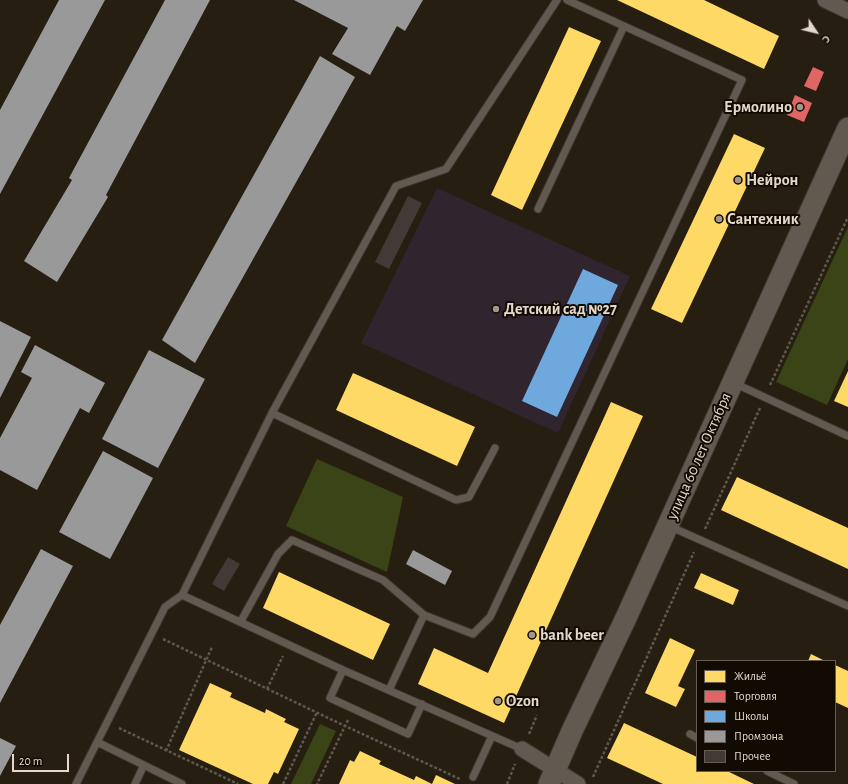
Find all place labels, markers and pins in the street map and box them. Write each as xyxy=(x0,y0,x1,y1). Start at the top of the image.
place label: Ермолино xyxy=(724,97,792,117)
marker: Ермолино xyxy=(795,102,805,112)
place label: Нейрон xyxy=(746,170,798,190)
marker: Нейрон xyxy=(733,175,743,185)
place label: Сантехник xyxy=(727,209,799,229)
marker: Сантехник xyxy=(714,214,724,224)
place label: Детский сад №27 xyxy=(504,299,617,319)
marker: Детский сад №27 xyxy=(491,304,501,314)
place label: bank beer xyxy=(540,625,604,645)
marker: bank beer xyxy=(527,630,537,640)
place label: Ozon xyxy=(506,691,539,711)
marker: Ozon xyxy=(493,696,503,706)

